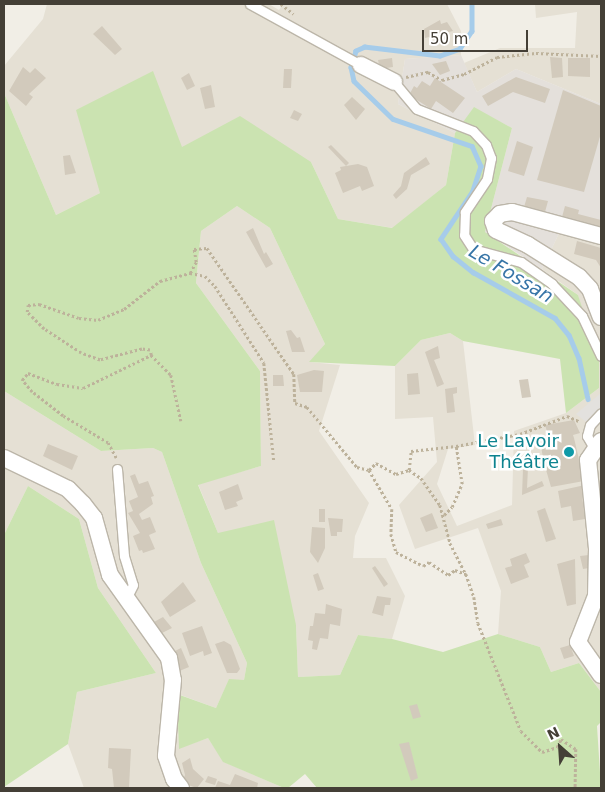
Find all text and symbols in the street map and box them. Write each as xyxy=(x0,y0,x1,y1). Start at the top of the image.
scale bar xyxy=(425,20,531,52)
text: 50 m xyxy=(430,30,468,48)
water label: Le Fossan xyxy=(465,240,557,308)
place label: Le Lavoir Théâtre xyxy=(477,431,559,474)
marker: Le Lavoir Théâtre xyxy=(563,446,575,458)
north arrow xyxy=(535,722,585,772)
text: N xyxy=(545,724,562,743)

